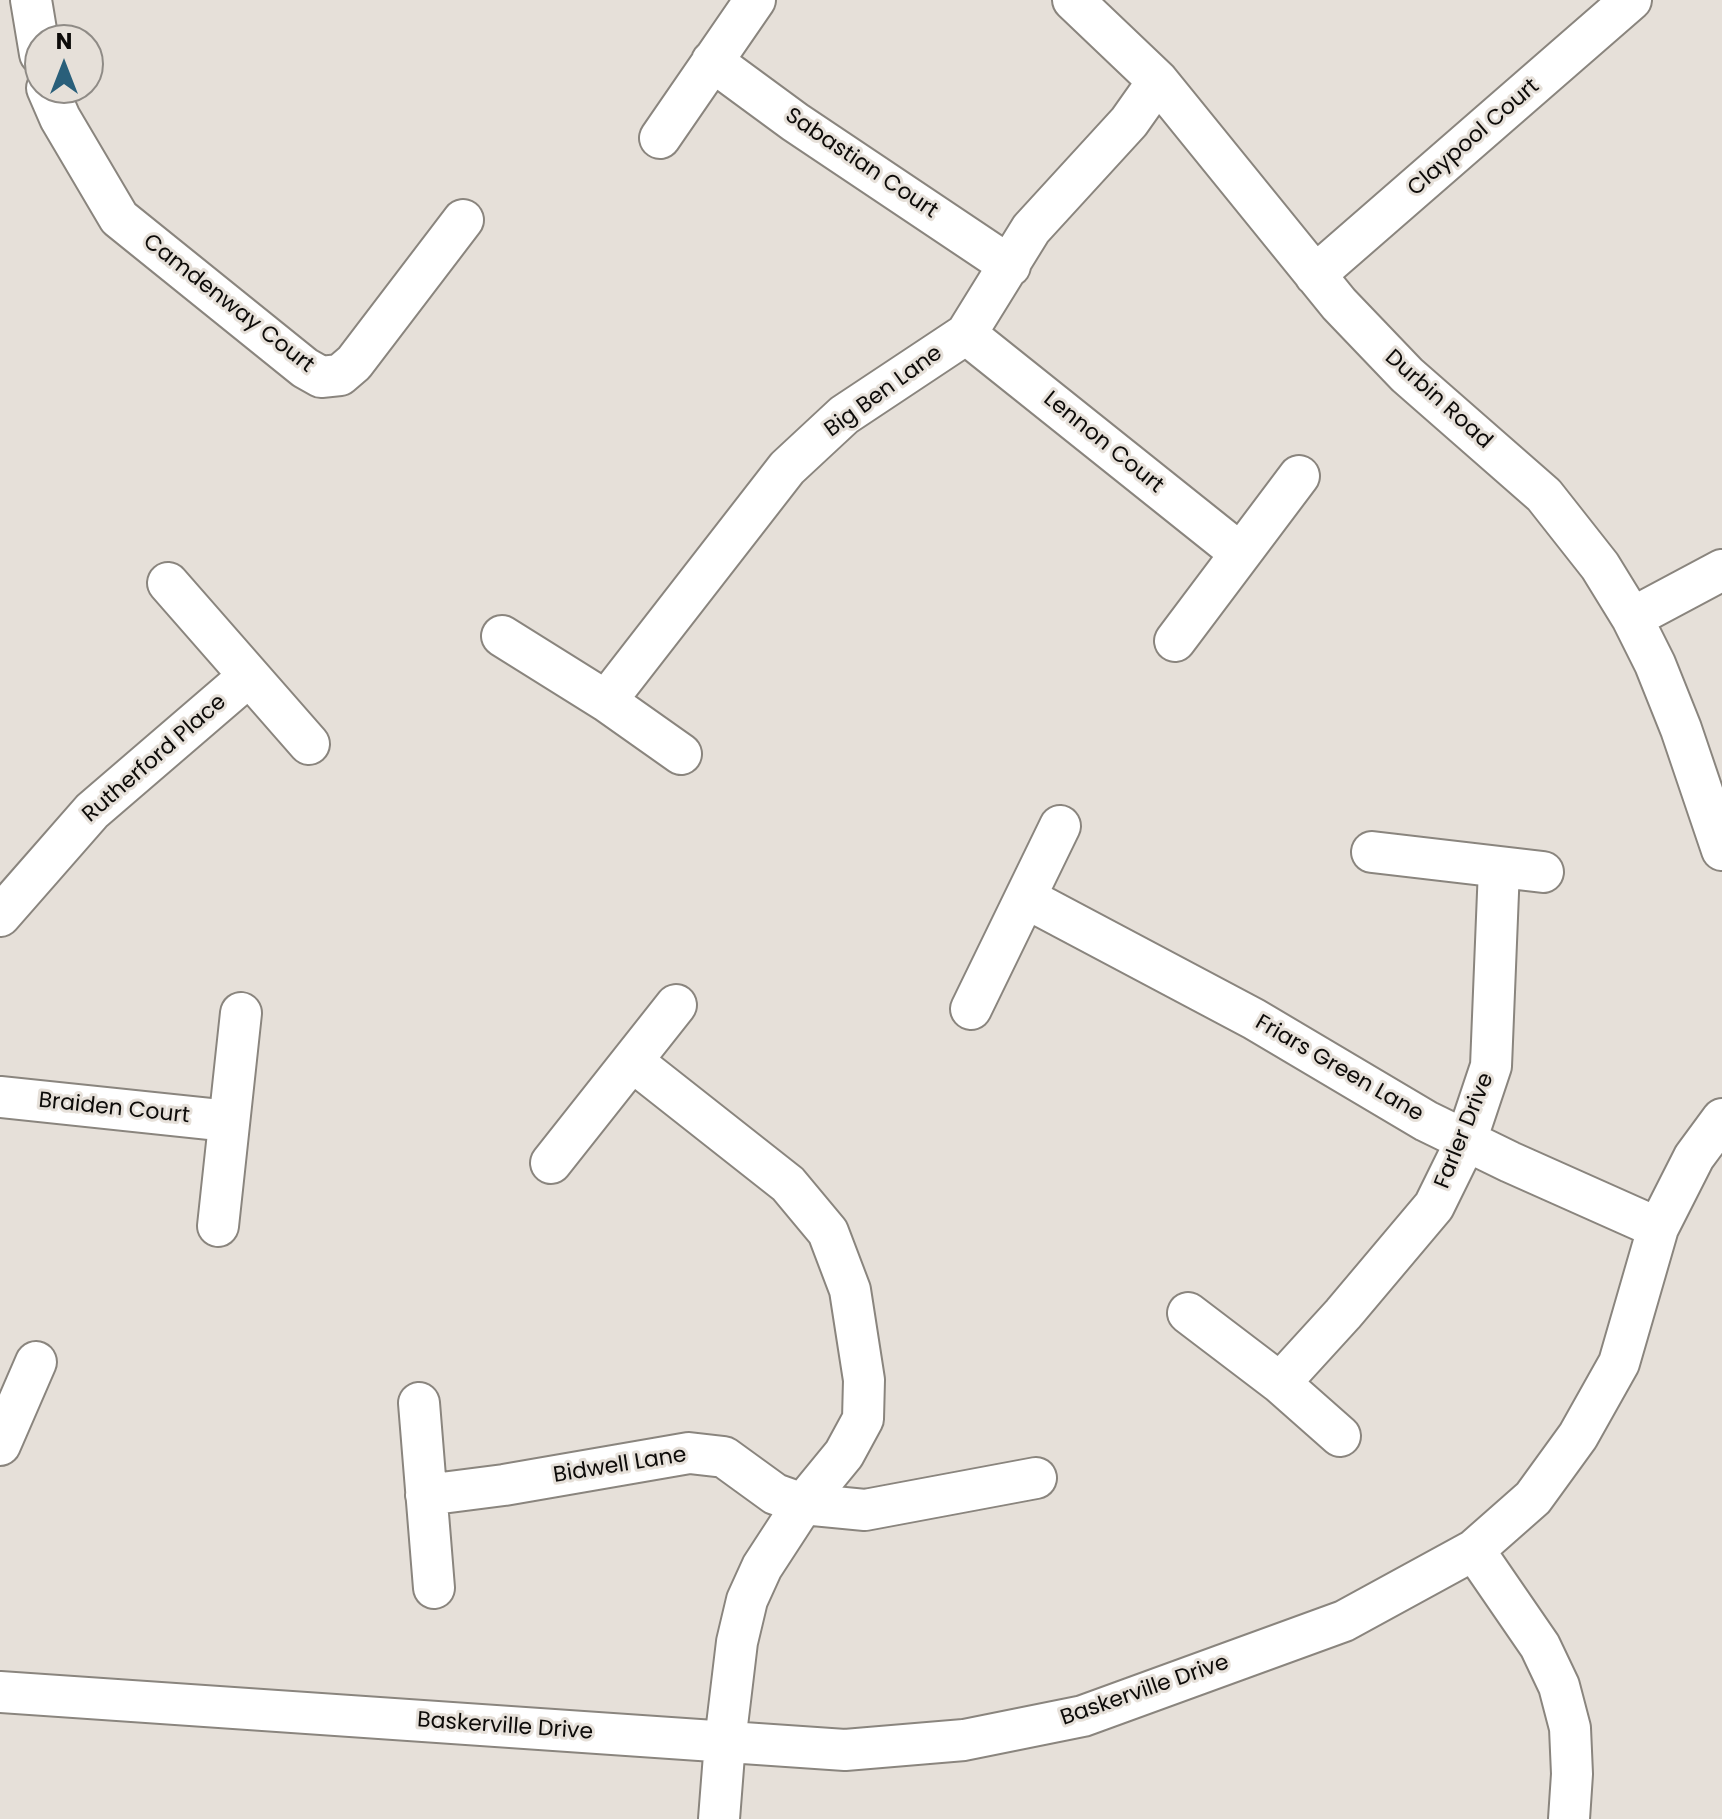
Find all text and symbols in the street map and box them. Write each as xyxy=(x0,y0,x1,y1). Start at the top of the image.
north arrow xyxy=(24,24,104,104)
text: N xyxy=(56,26,72,57)
street label: Claypool Court xyxy=(1403,74,1545,202)
street label: Sabastian Court xyxy=(780,103,942,225)
street label: Camdenway Court xyxy=(137,229,319,379)
street label: Big Ben Lane xyxy=(820,341,948,443)
street label: Durbin Road xyxy=(1379,345,1497,455)
street label: Lennon Court xyxy=(1038,387,1168,499)
street label: Rutherford Place xyxy=(78,689,232,829)
street label: Friars Green Lane xyxy=(1250,1010,1428,1128)
street label: Farler Drive xyxy=(1430,1069,1500,1193)
street label: Braiden Court xyxy=(37,1088,191,1130)
street label: Bidwell Lane xyxy=(552,1442,688,1490)
street label: Baskerville Drive xyxy=(1057,1650,1233,1732)
street label: Baskerville Drive xyxy=(416,1708,594,1746)

